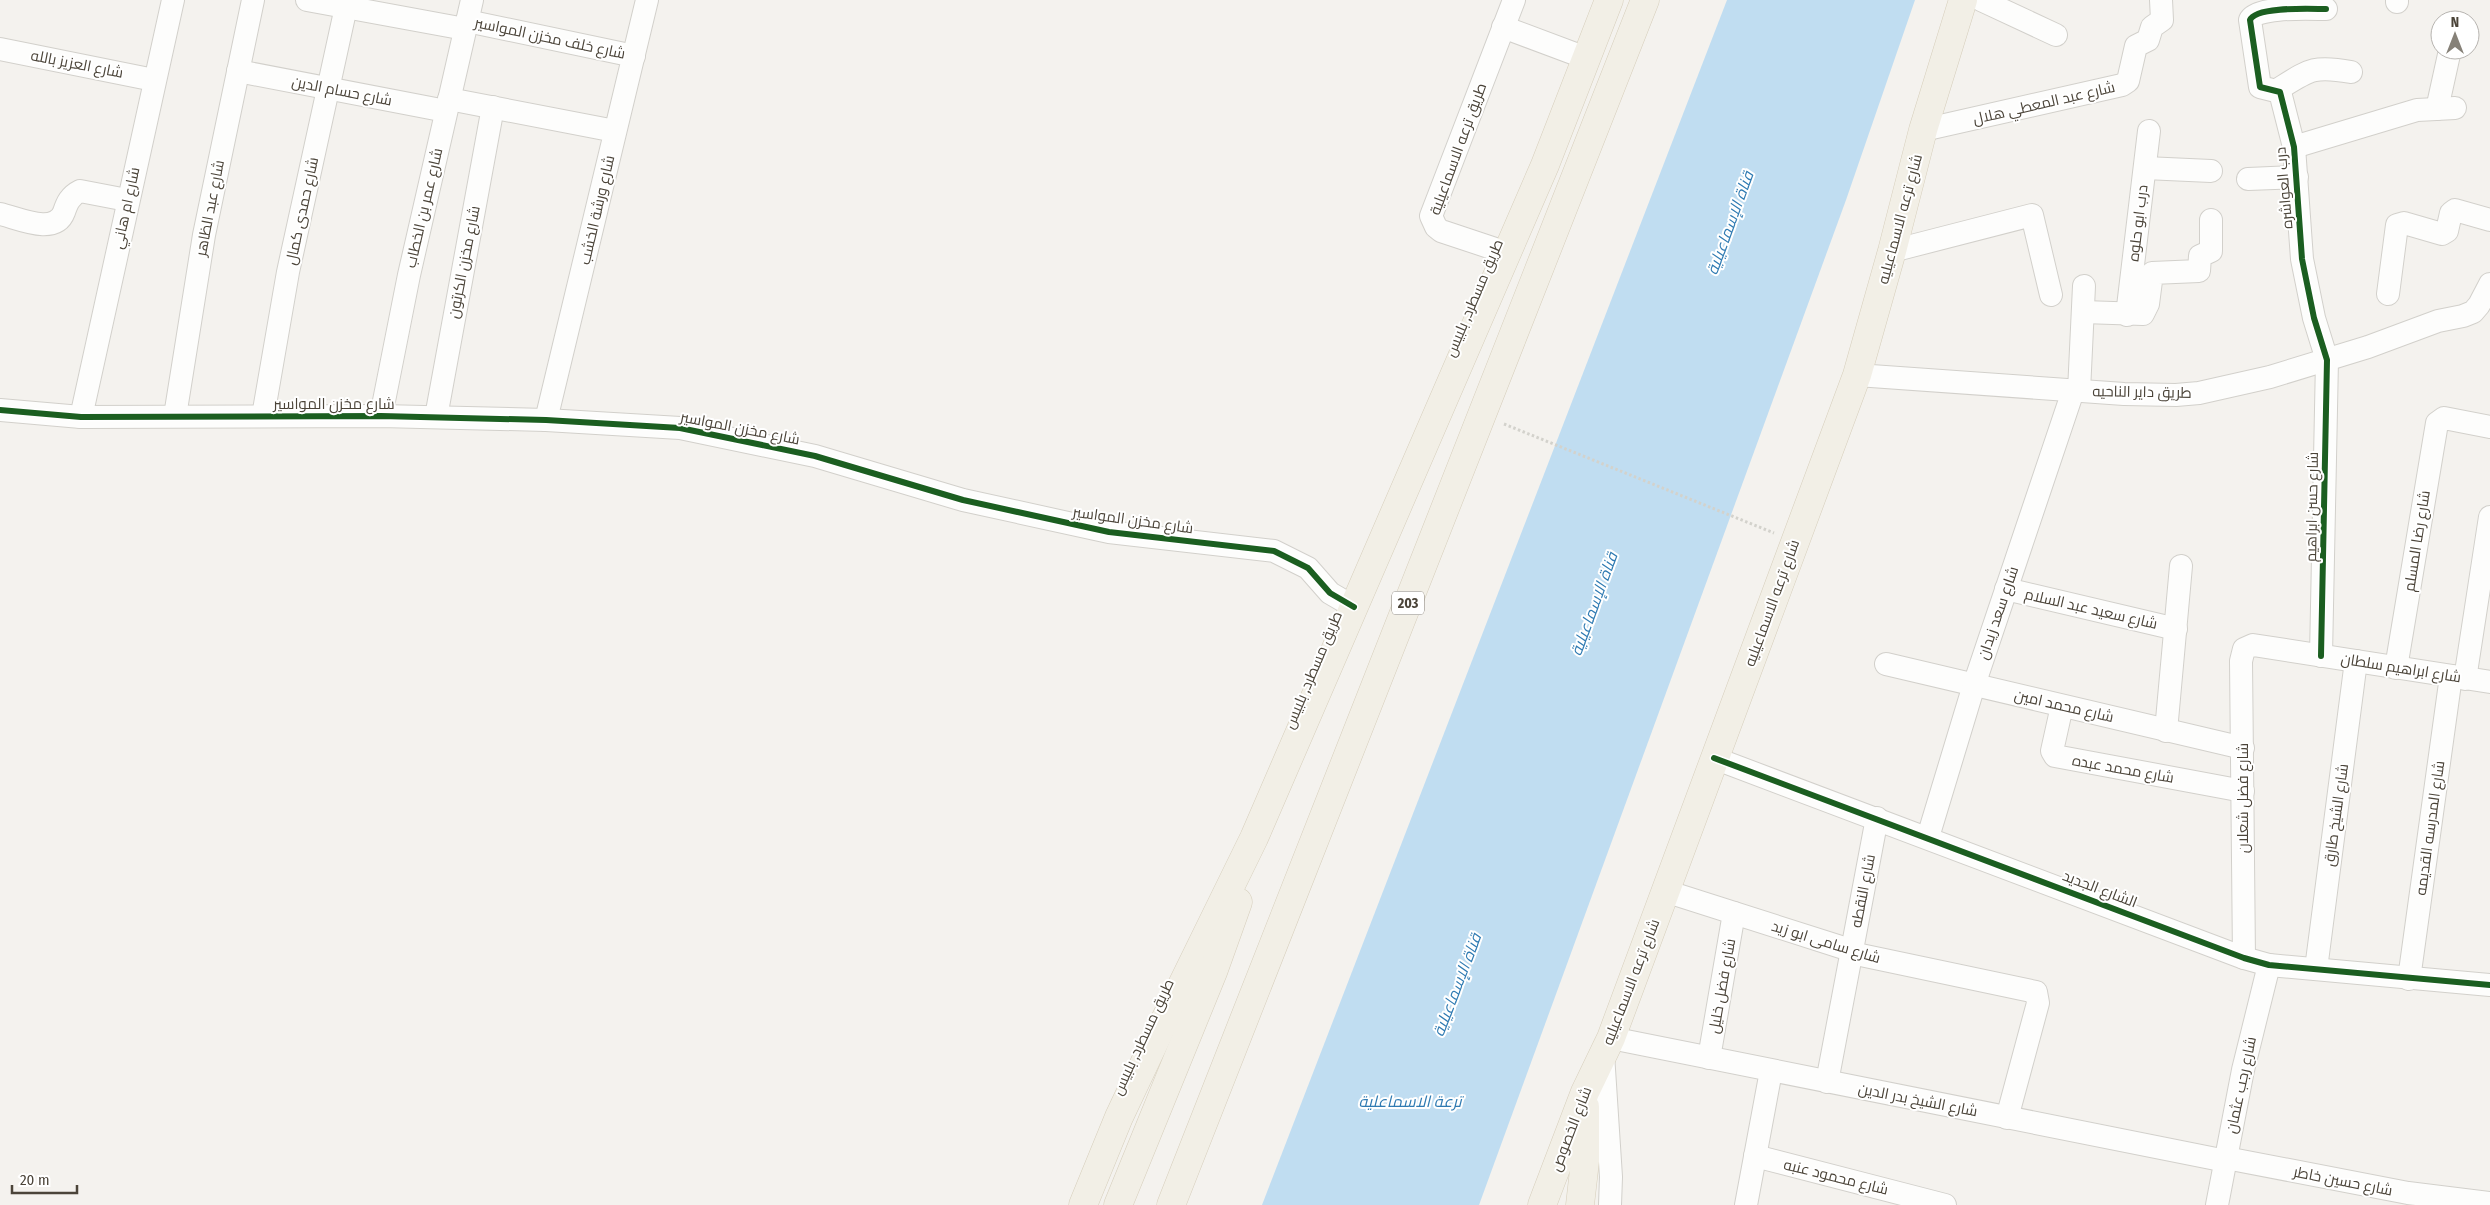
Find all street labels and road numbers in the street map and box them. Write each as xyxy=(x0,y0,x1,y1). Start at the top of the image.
street label: شارع خلف مخزن المواسير xyxy=(471,13,627,65)
street label: شارع العزيز بالله xyxy=(29,46,125,84)
street label: شارع حسام الدين xyxy=(290,72,394,112)
street label: شارع عبد المعطي هلال xyxy=(1971,78,2117,131)
street label: طريق ترعه الاسماعيلية xyxy=(1426,81,1491,218)
street label: شارع عمر بن الخطاب xyxy=(401,146,448,270)
street label: درب العواشره xyxy=(2271,146,2297,230)
street label: شارع ترعه الاسماعيليه xyxy=(1874,152,1928,286)
street label: شارع ورشة الخشب xyxy=(576,154,620,267)
street label: شارع حمدى كمال xyxy=(282,155,324,267)
street label: شارع عبد الظاهر xyxy=(192,158,230,259)
street label: شارع ام هاني xyxy=(109,165,146,251)
street label: درب ابو حلوه xyxy=(2124,184,2152,262)
street label: شارع مخزن الكرتون xyxy=(444,204,486,320)
street label: طريق مسطرد, بلبيس xyxy=(1441,236,1508,360)
street label: طريق داير الناحيه xyxy=(2092,382,2192,403)
street label: شارع مخزن المواسير xyxy=(272,395,395,415)
street label: شارع مخزن المواسير xyxy=(677,407,801,450)
street label: شارع حسن ابراهيم xyxy=(2302,452,2324,562)
street label: شارع رضا المسلم xyxy=(2400,489,2436,593)
street label: شارع مخزن المواسير xyxy=(1070,502,1194,539)
street label: شارع ترعه الاسماعيليه xyxy=(1741,537,1805,670)
street label: شارع سعد زيدان xyxy=(1974,564,2024,663)
street label: شارع سعيد عبد السلام xyxy=(2022,585,2159,635)
road number: 203 xyxy=(1392,592,1424,614)
street label: طريق مسطرد, بلبيس xyxy=(1280,608,1347,732)
street label: شارع ابراهيم سلطان xyxy=(2339,650,2462,688)
street label: شارع محمد امين xyxy=(2012,686,2115,728)
street label: شارع فضل شعلان xyxy=(2234,743,2254,853)
street label: شارع محمد عبده xyxy=(2070,751,2175,789)
street label: شارع المدرسه القديمه xyxy=(2412,759,2450,897)
street label: شارع الشيخ طارق xyxy=(2320,763,2354,868)
street label: شارع النقطه xyxy=(1847,853,1881,930)
street label: الشارع الجديد xyxy=(2059,867,2140,913)
street label: شارع ترعه الاسماعيليه xyxy=(1599,916,1665,1048)
street label: شارع سامى ابو زيد xyxy=(1769,917,1883,969)
street label: شارع فضل خليل xyxy=(1705,937,1741,1035)
street label: طريق مسطرد, بلبيس xyxy=(1108,976,1179,1098)
street label: شارع رجب عثمان xyxy=(2222,1035,2262,1135)
street label: شارع الشيخ بدر الدين xyxy=(1856,1080,1979,1122)
street label: شارع الخصوص xyxy=(1547,1084,1597,1175)
street label: شارع محمود عنبه xyxy=(1781,1155,1890,1201)
street label: شارع حسين خاطر xyxy=(2291,1162,2394,1201)

